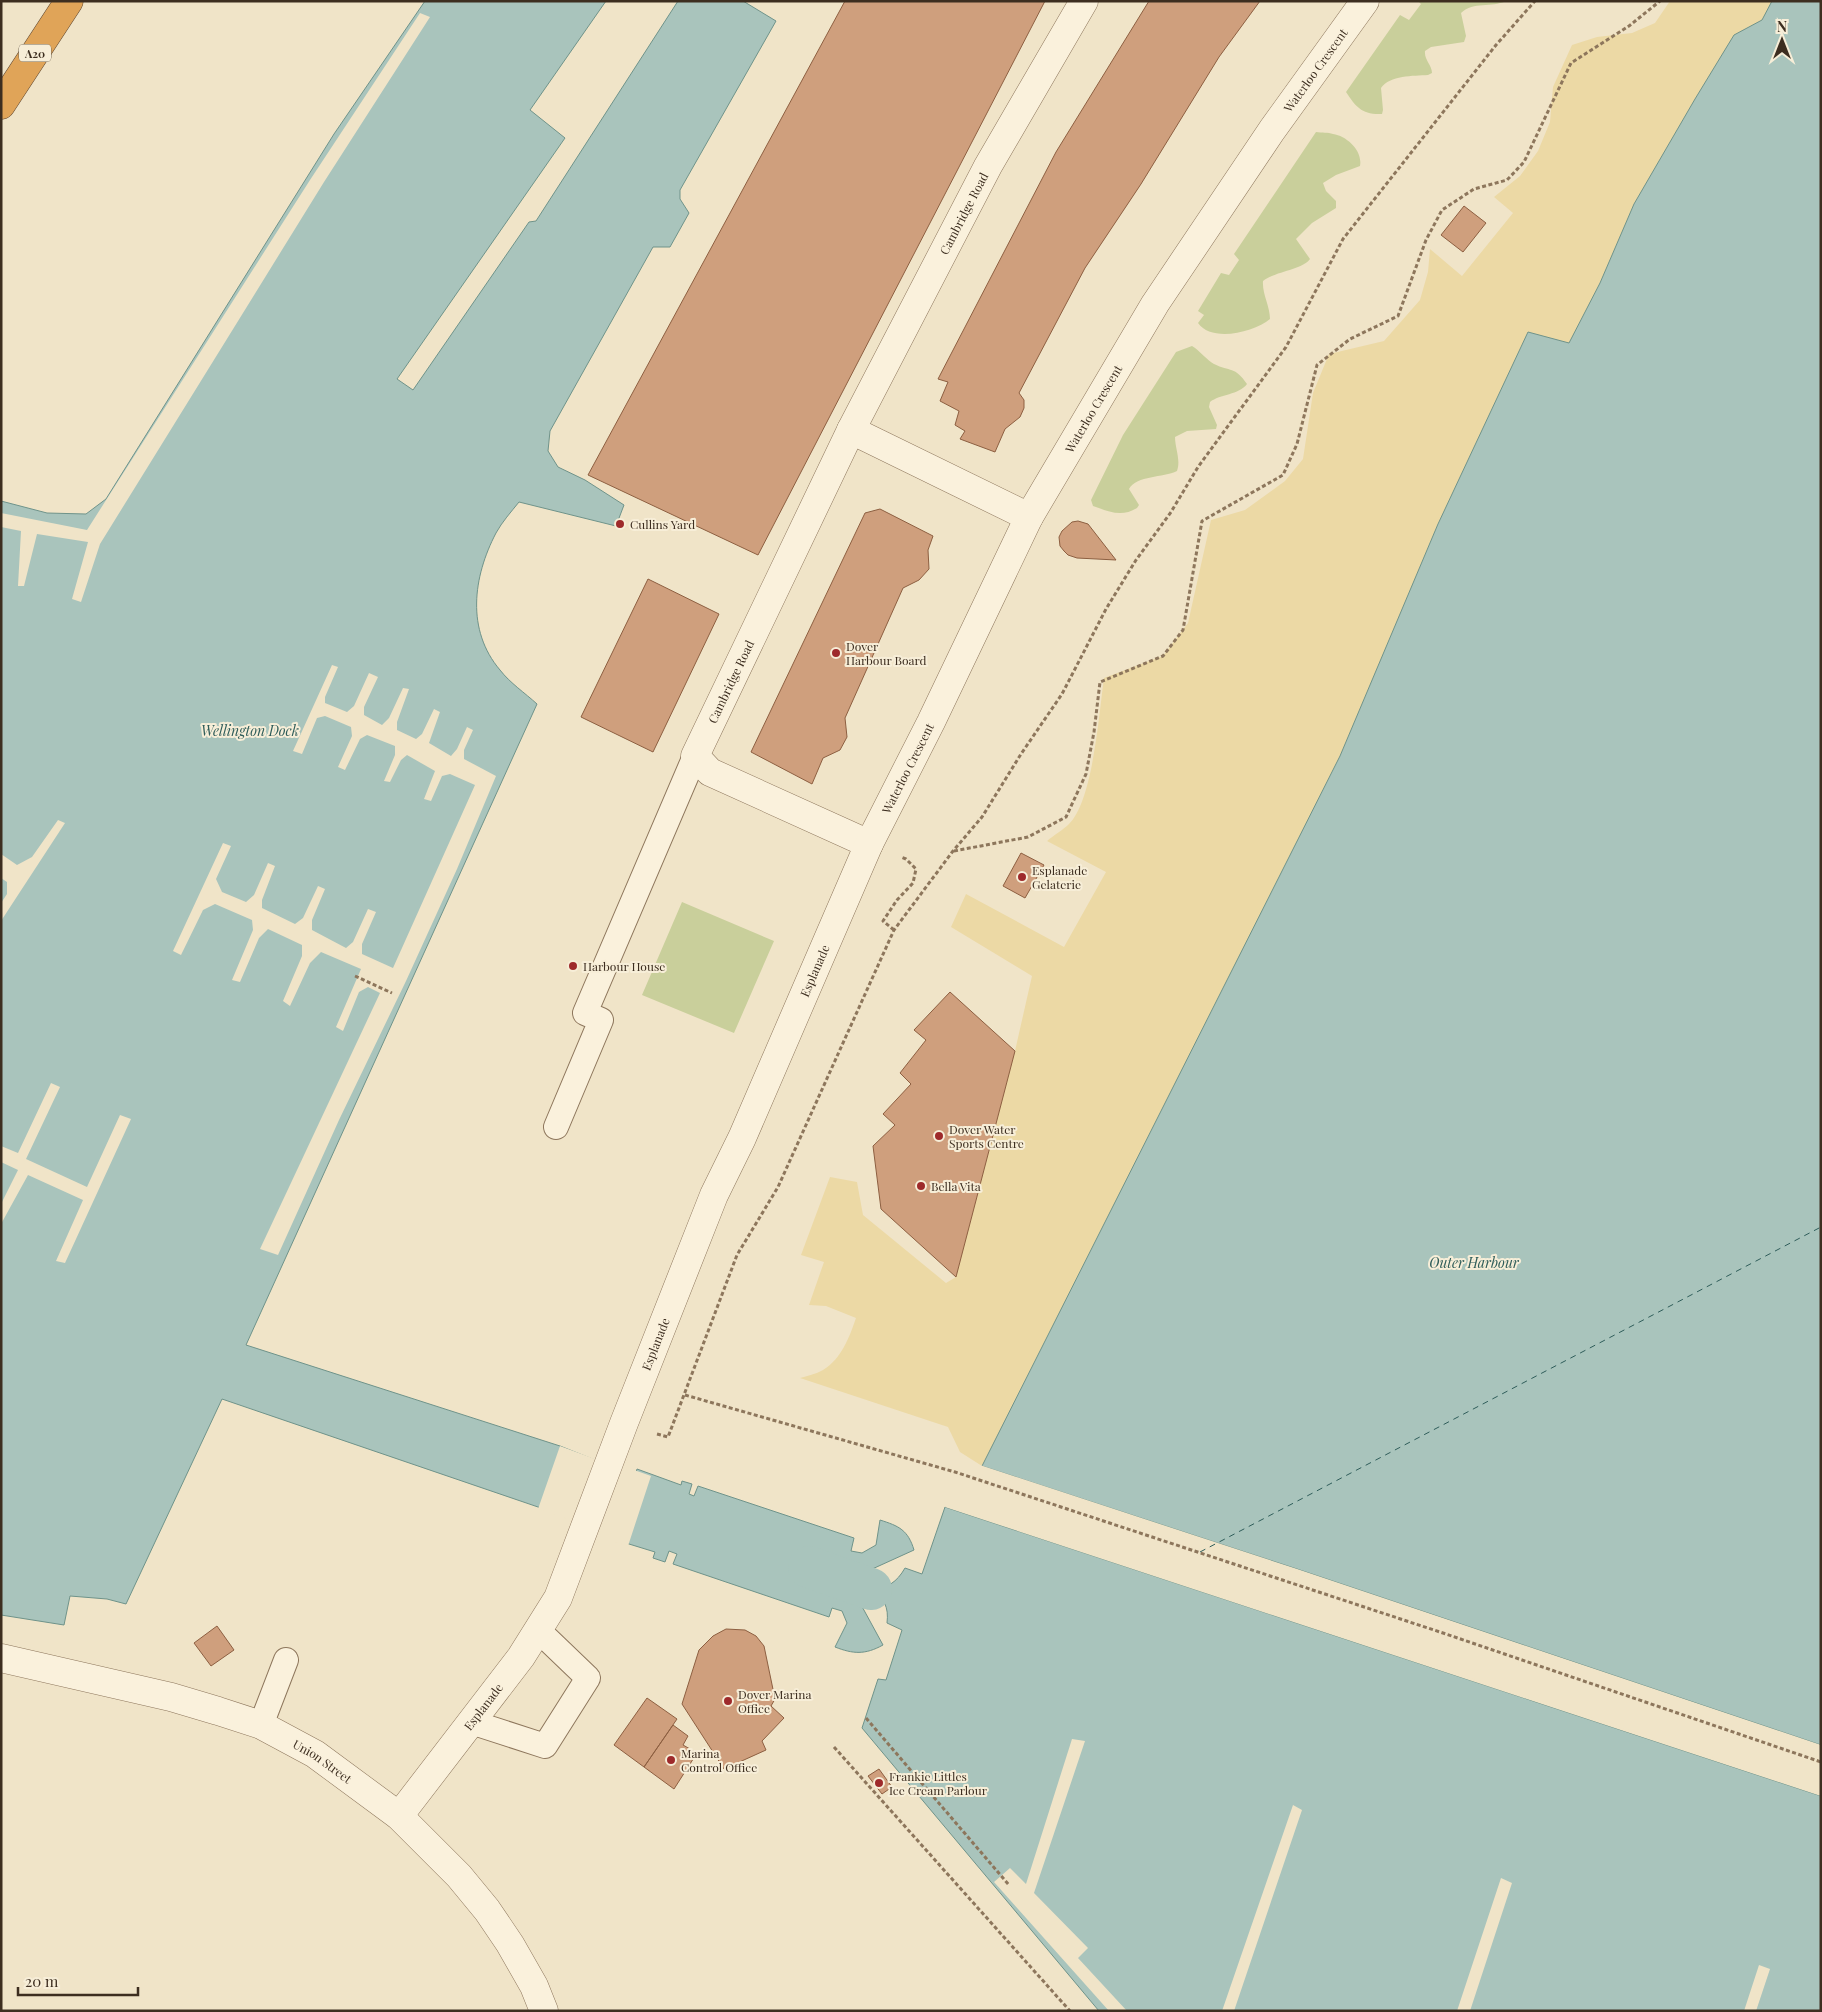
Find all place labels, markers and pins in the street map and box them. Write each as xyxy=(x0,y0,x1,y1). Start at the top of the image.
place label: Cullins Yard xyxy=(630,516,695,532)
marker: Cullins Yard xyxy=(614,518,626,530)
place label: Dover Harbour Board xyxy=(846,638,927,668)
marker: Dover Harbour Board xyxy=(830,647,842,659)
place label: Esplanade Gelaterie xyxy=(1032,862,1087,892)
marker: Esplanade Gelaterie xyxy=(1016,871,1028,883)
place label: Harbour House xyxy=(583,958,665,974)
marker: Harbour House xyxy=(567,960,579,972)
place label: Dover Water Sports Centre xyxy=(949,1121,1024,1151)
marker: Dover Water Sports Centre xyxy=(933,1130,945,1142)
place label: Bella Vita xyxy=(931,1178,981,1194)
marker: Bella Vita xyxy=(915,1180,927,1192)
place label: Dover Marina Office xyxy=(738,1686,811,1716)
marker: Dover Marina Office xyxy=(722,1695,734,1707)
place label: Marina Control Office xyxy=(681,1745,757,1775)
marker: Marina Control Office xyxy=(665,1754,677,1766)
place label: Frankie Littles Ice Cream Parlour xyxy=(889,1768,988,1798)
marker: Frankie Littles Ice Cream Parlour xyxy=(873,1777,885,1789)

